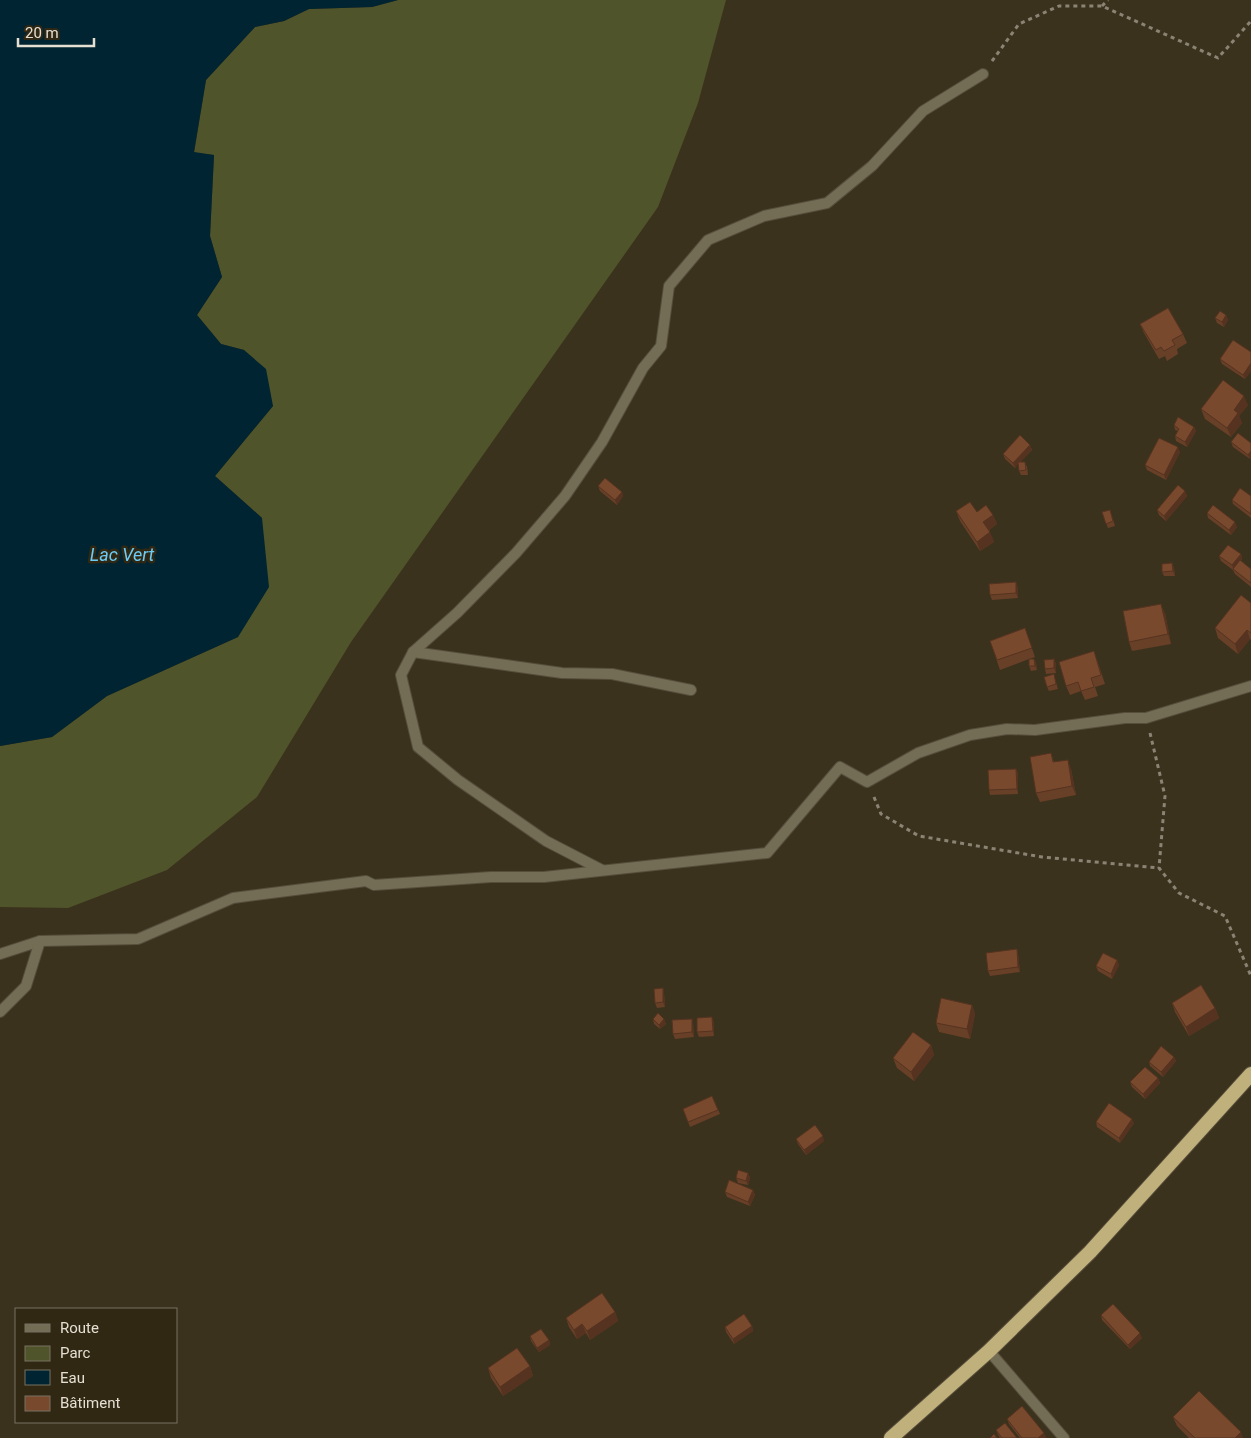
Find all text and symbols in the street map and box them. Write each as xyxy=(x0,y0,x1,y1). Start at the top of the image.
scale bar xyxy=(18,15,94,47)
text: 20 m xyxy=(25,24,59,42)
water label: Lac Vert xyxy=(90,544,155,565)
legend xyxy=(15,1308,178,1423)
text: Route xyxy=(60,1319,99,1337)
text: Parc xyxy=(60,1344,90,1362)
text: Eau xyxy=(60,1369,85,1387)
text: Bâtiment xyxy=(60,1394,120,1412)

